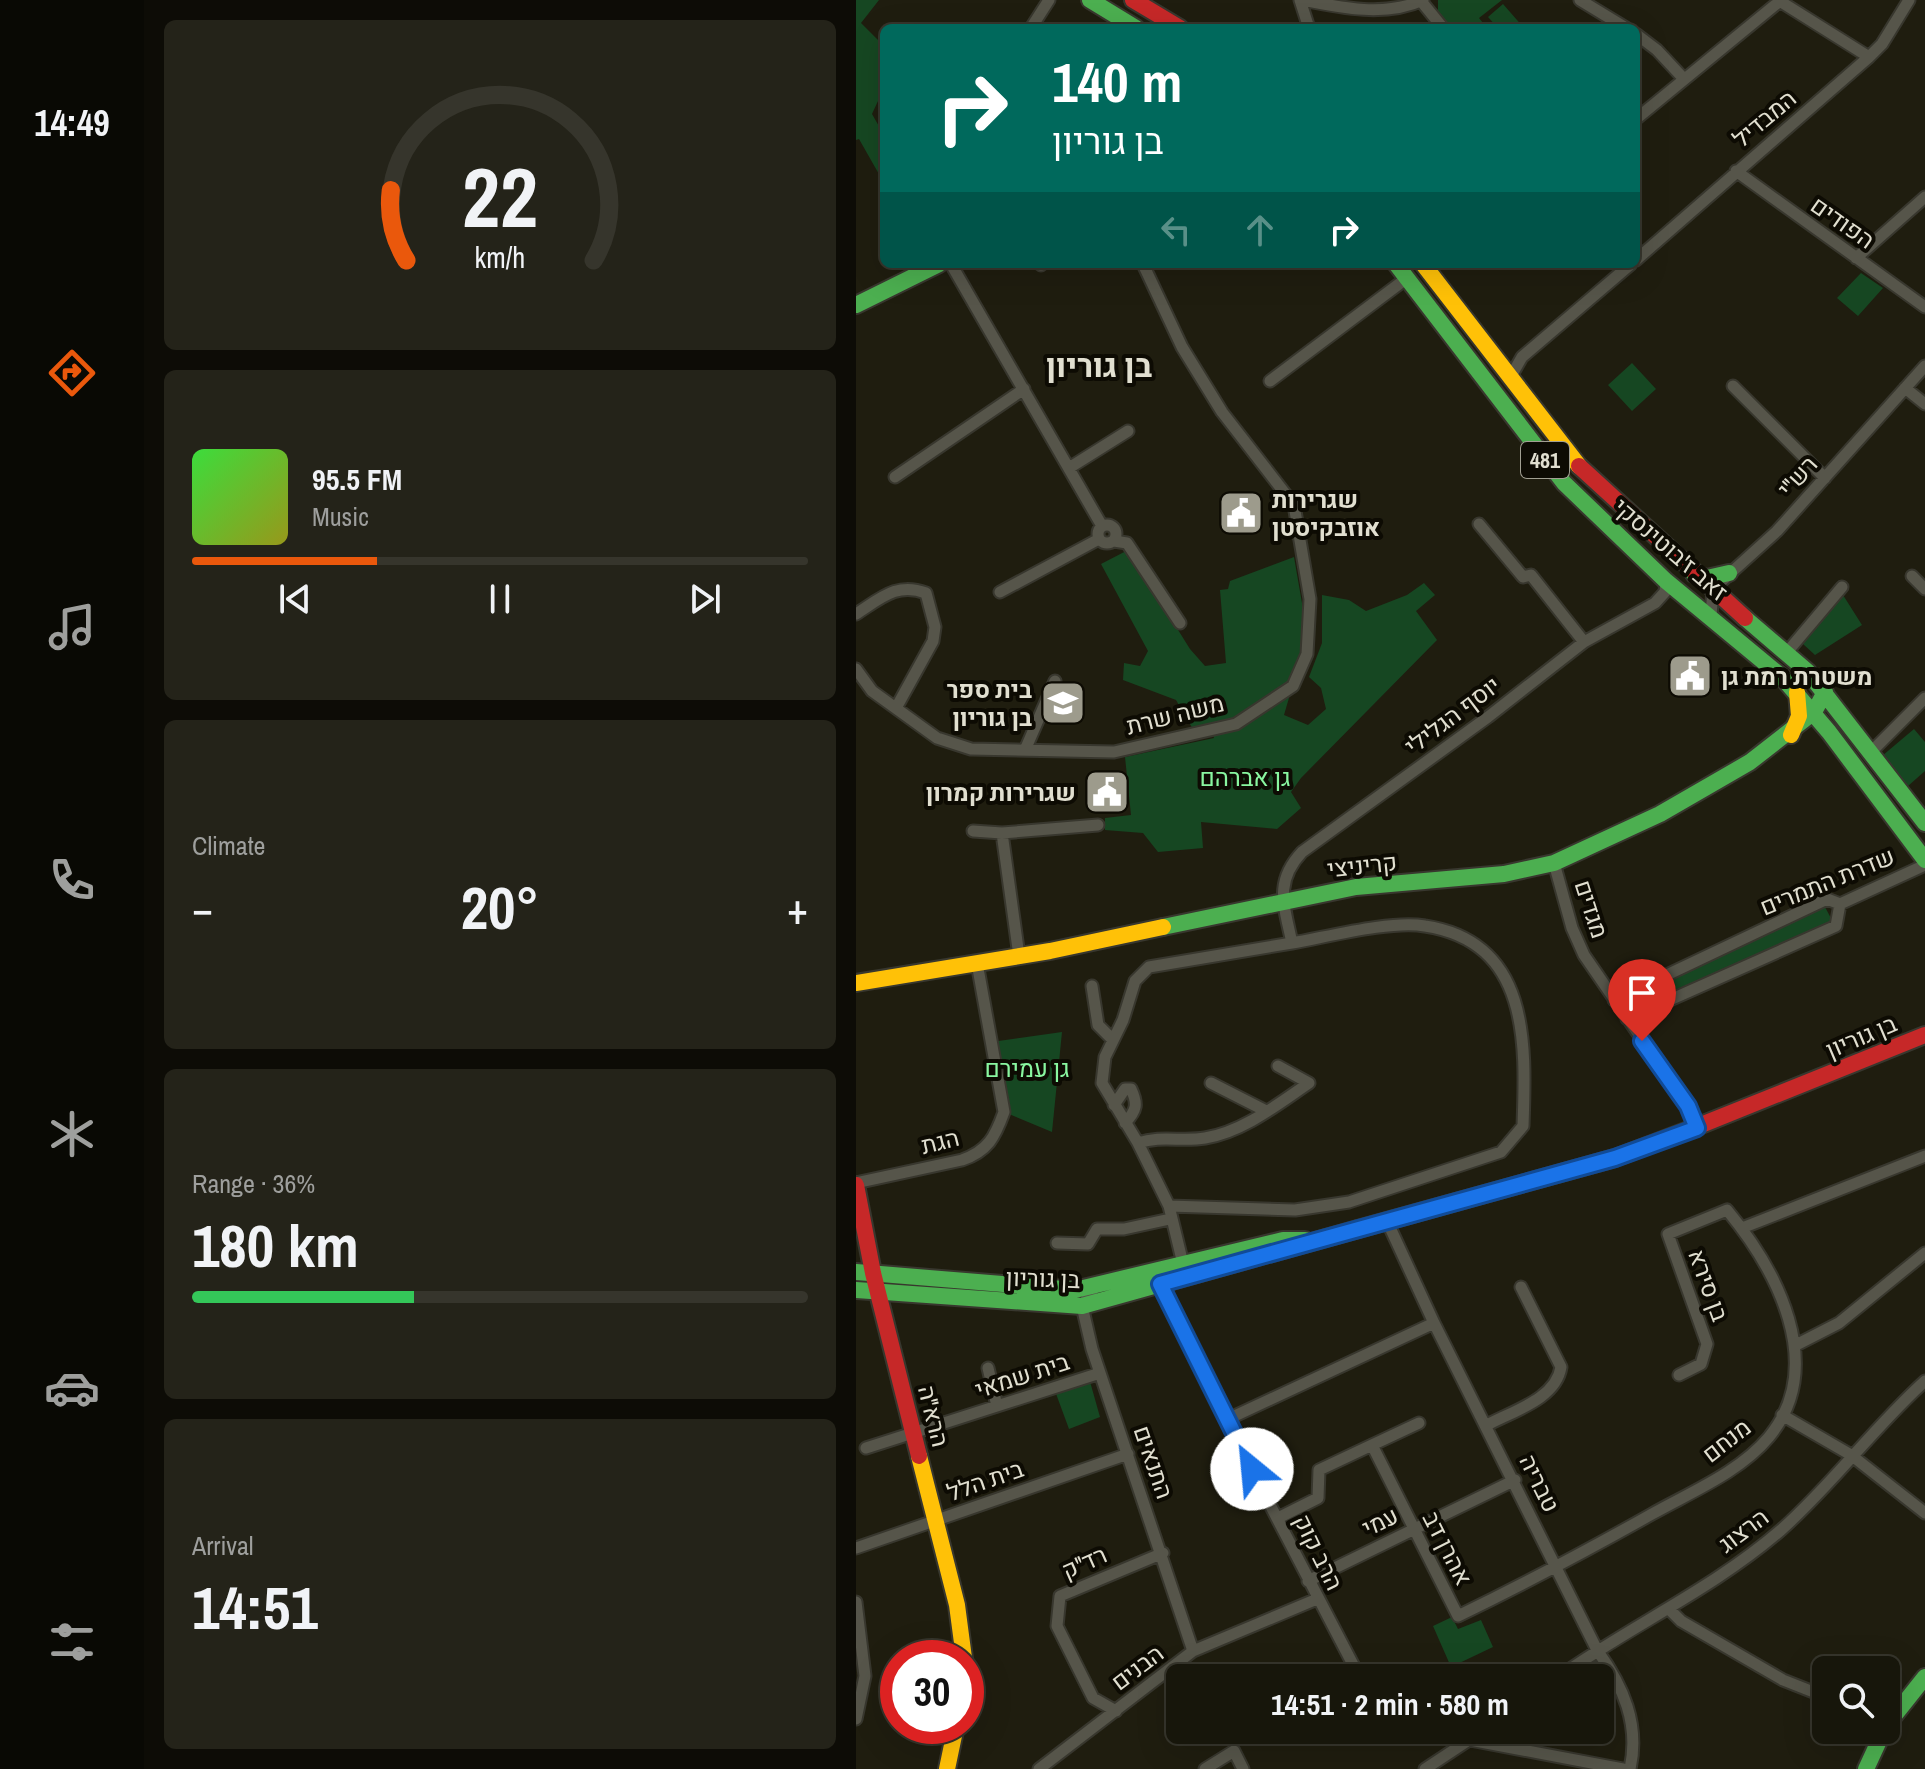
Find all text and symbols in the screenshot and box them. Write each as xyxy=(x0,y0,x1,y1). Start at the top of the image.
text: 140 m xyxy=(1052,44,1182,119)
icon: right xyxy=(920,56,1024,160)
street label: המבדיל xyxy=(1725,82,1803,154)
text: 14:49 xyxy=(34,99,110,147)
text: בן גוריון xyxy=(1052,117,1164,165)
text: 22 xyxy=(462,140,538,252)
street label: הפודים xyxy=(1805,188,1881,256)
icon: left xyxy=(1154,208,1198,252)
icon: ahead xyxy=(1238,208,1282,252)
icon: right xyxy=(1322,208,1366,252)
text: km/h xyxy=(475,238,525,277)
district label: בן גוריון xyxy=(1046,344,1152,387)
icon: directions xyxy=(44,345,100,401)
road number: 481 xyxy=(1521,442,1569,478)
street label: רש"י xyxy=(1770,449,1824,503)
text: 95.5 FM xyxy=(312,459,402,499)
place label: שגרירות אוזבקיסטן xyxy=(1272,483,1380,543)
public building icon: שגרירות אוזבקיסטן xyxy=(1217,489,1265,537)
street label: זאב ז'בוטינסקי xyxy=(1607,490,1735,608)
text: Music xyxy=(312,499,369,534)
icon: previous xyxy=(273,577,317,621)
icon: pause xyxy=(478,577,522,621)
icon: next xyxy=(683,577,727,621)
icon: music xyxy=(44,599,100,655)
public building icon: משטרת רמת גן xyxy=(1666,652,1714,700)
place label: משטרת רמת גן xyxy=(1721,660,1872,692)
street label: יוסף הגלילי xyxy=(1398,669,1506,761)
place label: בית ספר בן גוריון xyxy=(947,673,1032,733)
school or university icon: בית ספר בן גוריון xyxy=(1039,679,1087,727)
street label: משה שרת xyxy=(1123,686,1227,742)
park label: גן אברהם xyxy=(1200,761,1290,793)
public building icon: שגרירות קמרון xyxy=(1083,768,1131,816)
place label: שגרירות קמרון xyxy=(926,776,1076,808)
text: Climate xyxy=(192,828,265,863)
street label: שדרת התמרים xyxy=(1755,839,1899,923)
street label: קריניצי xyxy=(1325,845,1399,885)
icon: phone xyxy=(44,852,100,908)
text: 20° xyxy=(461,867,539,948)
street label: מגדים xyxy=(1568,876,1616,942)
text: − xyxy=(192,878,213,938)
text: + xyxy=(787,878,808,938)
pin xyxy=(1608,959,1676,1041)
icon: arrive xyxy=(1620,971,1664,1015)
street label: בן גוריון xyxy=(1821,1007,1902,1065)
park label: גן עמירם xyxy=(984,1052,1070,1084)
icon: climate xyxy=(44,1106,100,1162)
street label: הגת xyxy=(918,1121,962,1161)
text: Range · 36% xyxy=(192,1166,315,1201)
text: 180 km xyxy=(192,1205,359,1286)
street label: בן סירא xyxy=(1681,1244,1737,1326)
street label: בן גוריון xyxy=(1005,1261,1081,1295)
street label: בית שמאי xyxy=(971,1345,1074,1405)
icon: car xyxy=(44,1360,100,1416)
street label: הרא"ה xyxy=(911,1382,957,1450)
street label: מנחם xyxy=(1695,1411,1757,1469)
street label: התנאים xyxy=(1127,1421,1181,1503)
position arrow xyxy=(1210,1427,1294,1511)
street label: טבריה xyxy=(1512,1449,1568,1517)
street label: בית הלל xyxy=(942,1452,1028,1508)
street label: עמי xyxy=(1357,1499,1403,1543)
street label: הרצוג xyxy=(1711,1501,1775,1559)
street label: אהרן דב xyxy=(1416,1506,1480,1590)
street label: הרב קוק xyxy=(1287,1509,1351,1595)
text: Arrival xyxy=(192,1528,254,1563)
street label: רד"ק xyxy=(1056,1538,1112,1586)
text: 14:51 xyxy=(192,1567,318,1648)
icon: filters xyxy=(44,1614,100,1670)
street label: הבנים xyxy=(1104,1637,1170,1697)
speed limit sign: 30 xyxy=(880,1640,984,1744)
map controls xyxy=(1812,1656,1900,1744)
button: search xyxy=(1812,1656,1900,1744)
text: 14:51 · 2 min · 580 m xyxy=(1271,1684,1509,1724)

